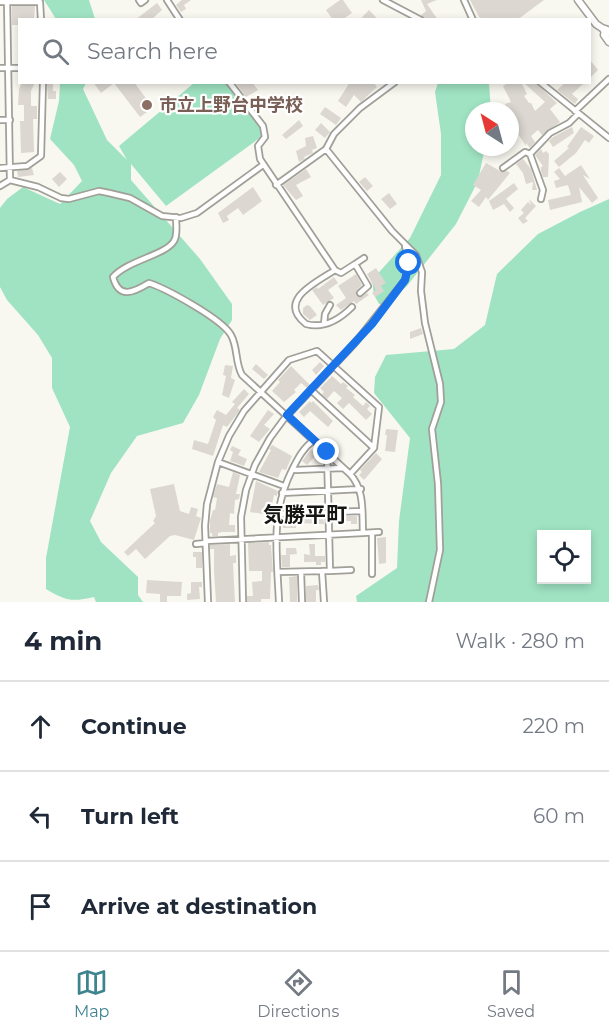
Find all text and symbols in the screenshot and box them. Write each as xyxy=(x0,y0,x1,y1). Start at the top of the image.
search box xyxy=(18,18,591,84)
icon: search xyxy=(39,35,72,68)
text: Search here xyxy=(87,38,218,65)
place label: 市立上野台中学校 xyxy=(159,94,303,116)
marker: 市立上野台中学校 xyxy=(140,98,154,112)
north arrow xyxy=(465,102,519,156)
route start xyxy=(395,249,421,275)
route end xyxy=(313,438,339,464)
district label: 気勝平町 xyxy=(263,502,347,527)
map controls xyxy=(537,530,591,584)
button: locate xyxy=(537,530,591,584)
text: 4 min xyxy=(24,625,102,657)
text: Walk · 280 m xyxy=(455,629,585,653)
icon: ahead xyxy=(24,710,57,743)
text: Continue xyxy=(81,713,187,740)
text: 220 m xyxy=(523,714,585,738)
icon: left xyxy=(24,800,57,833)
text: Turn left xyxy=(81,803,179,830)
text: 60 m xyxy=(533,804,585,828)
icon: arrive xyxy=(24,890,57,923)
text: Arrive at destination xyxy=(81,893,317,920)
tab: Map xyxy=(74,966,109,1021)
tab: Directions xyxy=(257,966,339,1021)
tab: Saved xyxy=(487,966,535,1021)

